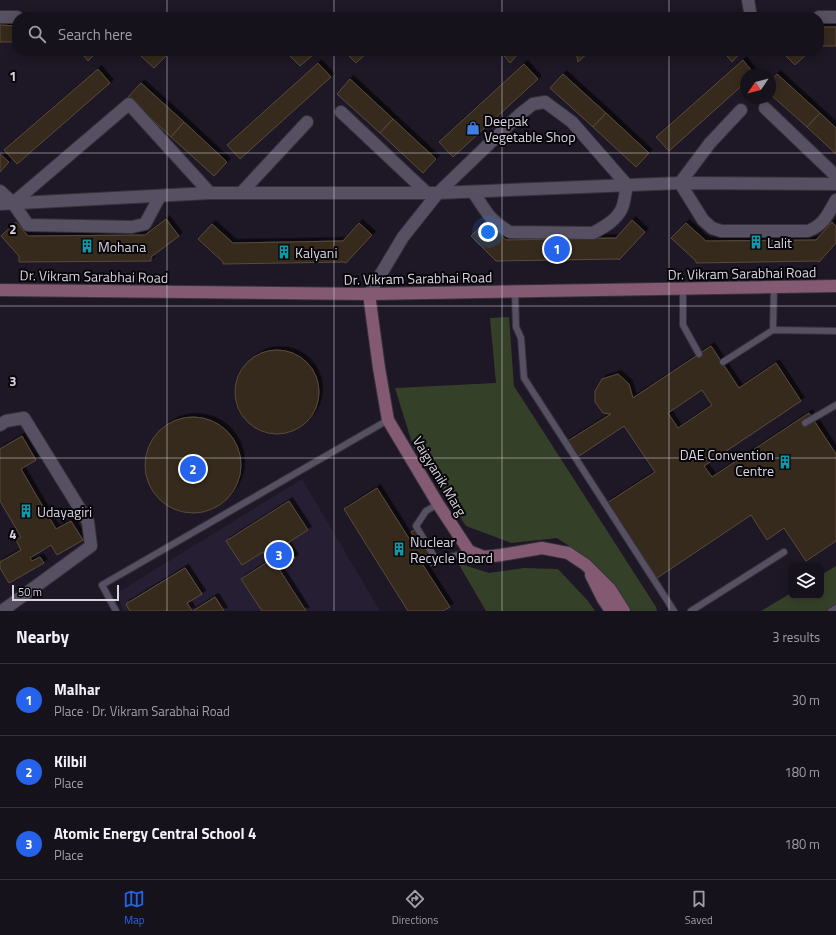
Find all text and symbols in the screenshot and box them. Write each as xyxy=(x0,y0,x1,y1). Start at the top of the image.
search box xyxy=(12,12,824,56)
icon: search xyxy=(26,23,48,45)
text: Search here xyxy=(58,23,132,46)
text: 1 xyxy=(9,66,17,86)
north arrow xyxy=(740,68,776,104)
place label: Deepak Vegetable Shop xyxy=(484,110,576,147)
shop icon: Deepak Vegetable Shop xyxy=(465,120,481,136)
text: 2 xyxy=(9,219,17,239)
your location xyxy=(478,222,498,242)
place label: Lalit xyxy=(767,232,792,253)
pin: 1 xyxy=(544,234,570,264)
building icon: Lalit xyxy=(748,234,764,250)
place label: Mohana xyxy=(98,236,146,257)
building icon: Mohana xyxy=(79,238,95,254)
place label: Kalyani xyxy=(295,242,337,263)
building icon: Kalyani xyxy=(276,244,292,260)
street label: Dr. Vikram Sarabhai Road xyxy=(668,261,816,285)
street label: Dr. Vikram Sarabhai Road xyxy=(20,264,168,288)
street label: Dr. Vikram Sarabhai Road xyxy=(344,266,492,290)
text: 3 xyxy=(9,371,17,391)
street label: Vaigyanik Marg xyxy=(408,432,472,520)
place label: DAE Convention Centre xyxy=(680,444,774,481)
pin: 2 xyxy=(180,454,206,484)
building icon: DAE Convention Centre xyxy=(777,454,793,470)
place label: Udayagiri xyxy=(37,501,92,522)
building icon: Udayagiri xyxy=(18,503,34,519)
text: 4 xyxy=(9,524,17,544)
place label: Nuclear Recycle Board xyxy=(410,531,493,568)
pin: 3 xyxy=(266,540,292,570)
building icon: Nuclear Recycle Board xyxy=(391,541,407,557)
map controls xyxy=(788,563,824,599)
button: layers xyxy=(788,563,824,599)
scale bar xyxy=(12,583,119,602)
text: 50 m xyxy=(18,584,42,600)
text: Nearby xyxy=(16,624,69,650)
text: 3 results xyxy=(772,627,820,647)
text: Malhar xyxy=(54,678,100,701)
text: 1 xyxy=(25,690,33,710)
text: 30 m xyxy=(792,690,820,710)
text: Place · Dr. Vikram Sarabhai Road xyxy=(54,701,230,721)
text: Kilbil xyxy=(54,750,87,773)
text: 2 xyxy=(25,762,33,782)
text: 180 m xyxy=(784,762,820,782)
text: Place xyxy=(54,773,83,793)
text: Atomic Energy Central School 4 xyxy=(54,822,256,845)
text: 3 xyxy=(25,834,33,854)
text: 180 m xyxy=(784,834,820,854)
text: Place xyxy=(54,845,83,865)
tab: Map xyxy=(123,888,145,928)
tab: Directions xyxy=(392,888,438,928)
tab: Saved xyxy=(685,888,713,928)

